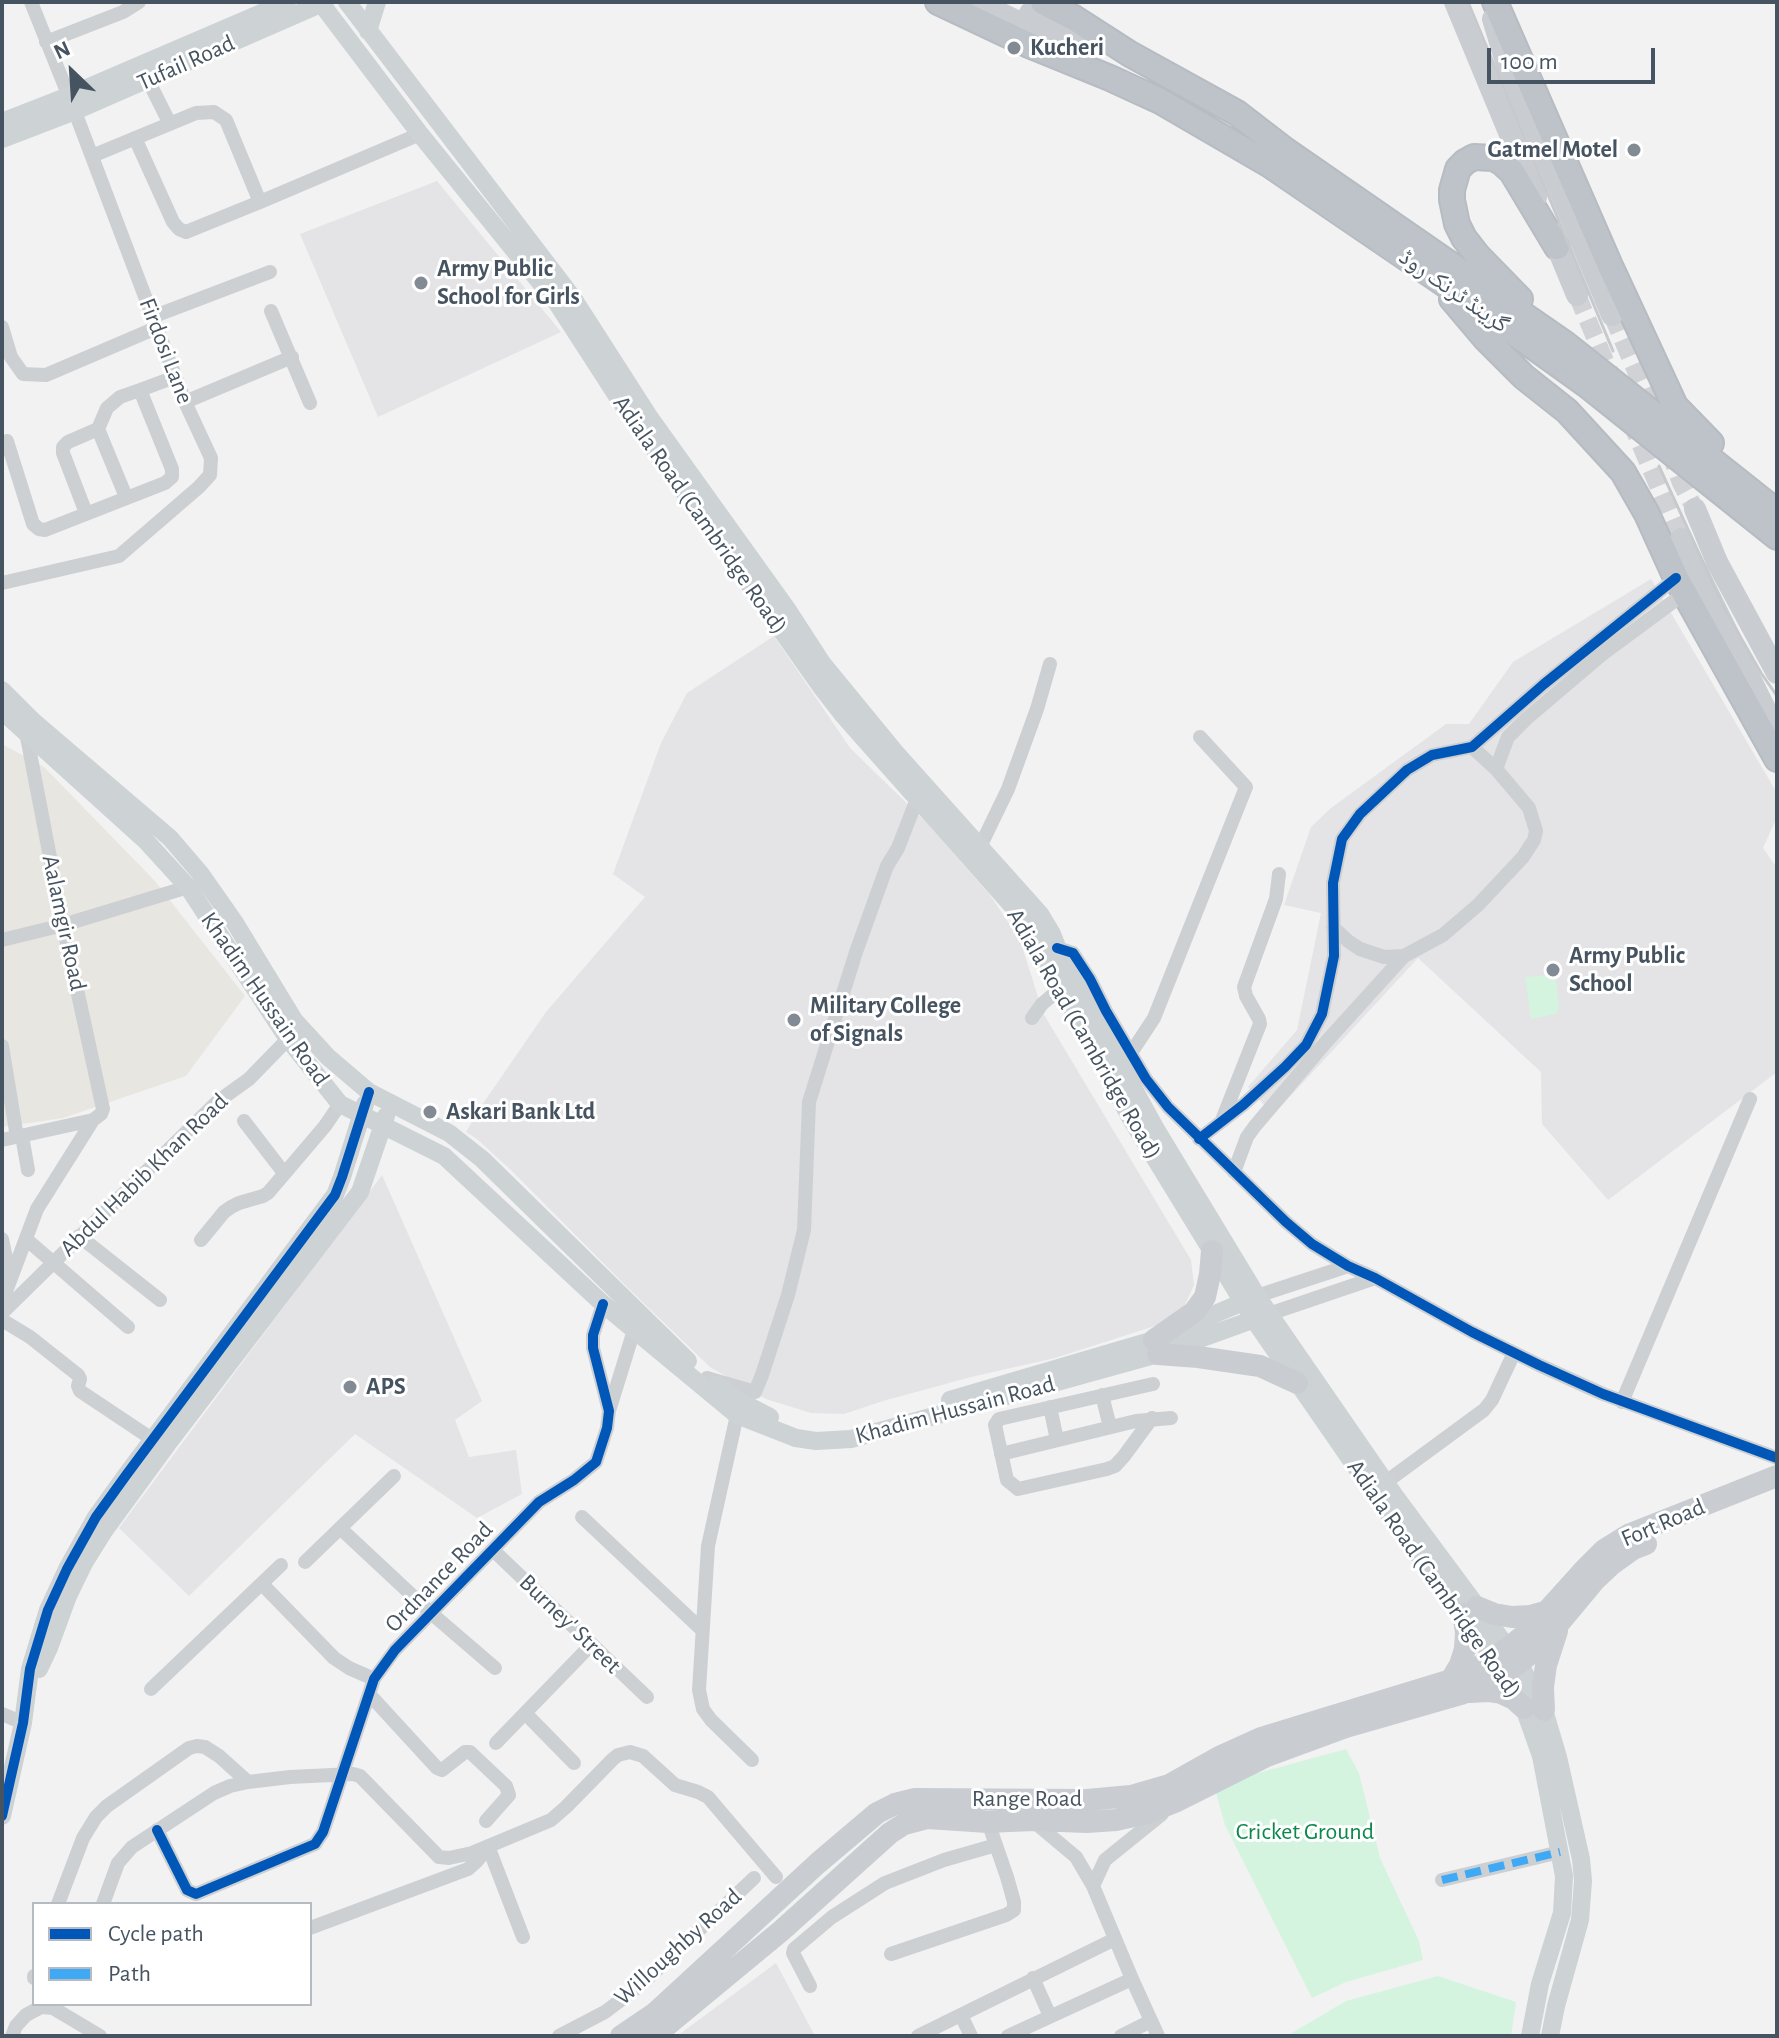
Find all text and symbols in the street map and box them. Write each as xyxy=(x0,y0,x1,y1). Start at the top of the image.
street label: Tufail Road xyxy=(133,29,239,97)
north arrow xyxy=(32,32,112,112)
scale bar xyxy=(1491,32,1659,82)
place label: Kucheri xyxy=(1030,34,1104,62)
text: N xyxy=(50,37,73,63)
marker: Kucheri xyxy=(1005,39,1023,57)
text: 100 m xyxy=(1501,50,1558,74)
place label: Gatmel Motel xyxy=(1488,136,1618,164)
marker: Gatmel Motel xyxy=(1625,141,1643,159)
street label: گرینڈ ٹرنک روڈ xyxy=(1393,243,1515,339)
place label: Army Public School for Girls xyxy=(437,255,580,311)
marker: Army Public School for Girls xyxy=(412,274,430,292)
street label: Firdosi Lane xyxy=(133,294,199,408)
street label: Adiala Road (Cambridge Road) xyxy=(607,390,793,640)
street label: Aalamgir Road xyxy=(36,853,92,993)
street label: Adiala Road (Cambridge Road) xyxy=(1000,903,1168,1165)
street label: Khadim Hussain Road xyxy=(194,907,336,1091)
place label: Army Public School xyxy=(1569,942,1685,998)
marker: Army Public School xyxy=(1544,961,1562,979)
place label: Military College of Signals xyxy=(810,992,961,1048)
marker: Military College of Signals xyxy=(785,1011,803,1029)
street label: Abdul Habib Khan Road xyxy=(54,1087,234,1263)
place label: Askari Bank Ltd xyxy=(446,1098,595,1126)
marker: Askari Bank Ltd xyxy=(421,1103,439,1121)
street label: Khadim Hussain Road xyxy=(852,1370,1058,1450)
place label: APS xyxy=(366,1373,406,1401)
marker: APS xyxy=(341,1378,359,1396)
street label: Adiala Road (Cambridge Road) xyxy=(1341,1454,1527,1704)
street label: Fort Road xyxy=(1617,1493,1709,1553)
street label: Ordnance Road xyxy=(379,1516,499,1638)
street label: Burney' Street xyxy=(513,1568,627,1680)
street label: Range Road xyxy=(972,1785,1082,1813)
park label: Cricket Ground xyxy=(1236,1818,1374,1846)
street label: Willoughby Road xyxy=(608,1882,748,2012)
legend xyxy=(32,1902,312,2006)
text: Cycle path xyxy=(108,1922,204,1946)
text: Path xyxy=(108,1962,151,1986)

